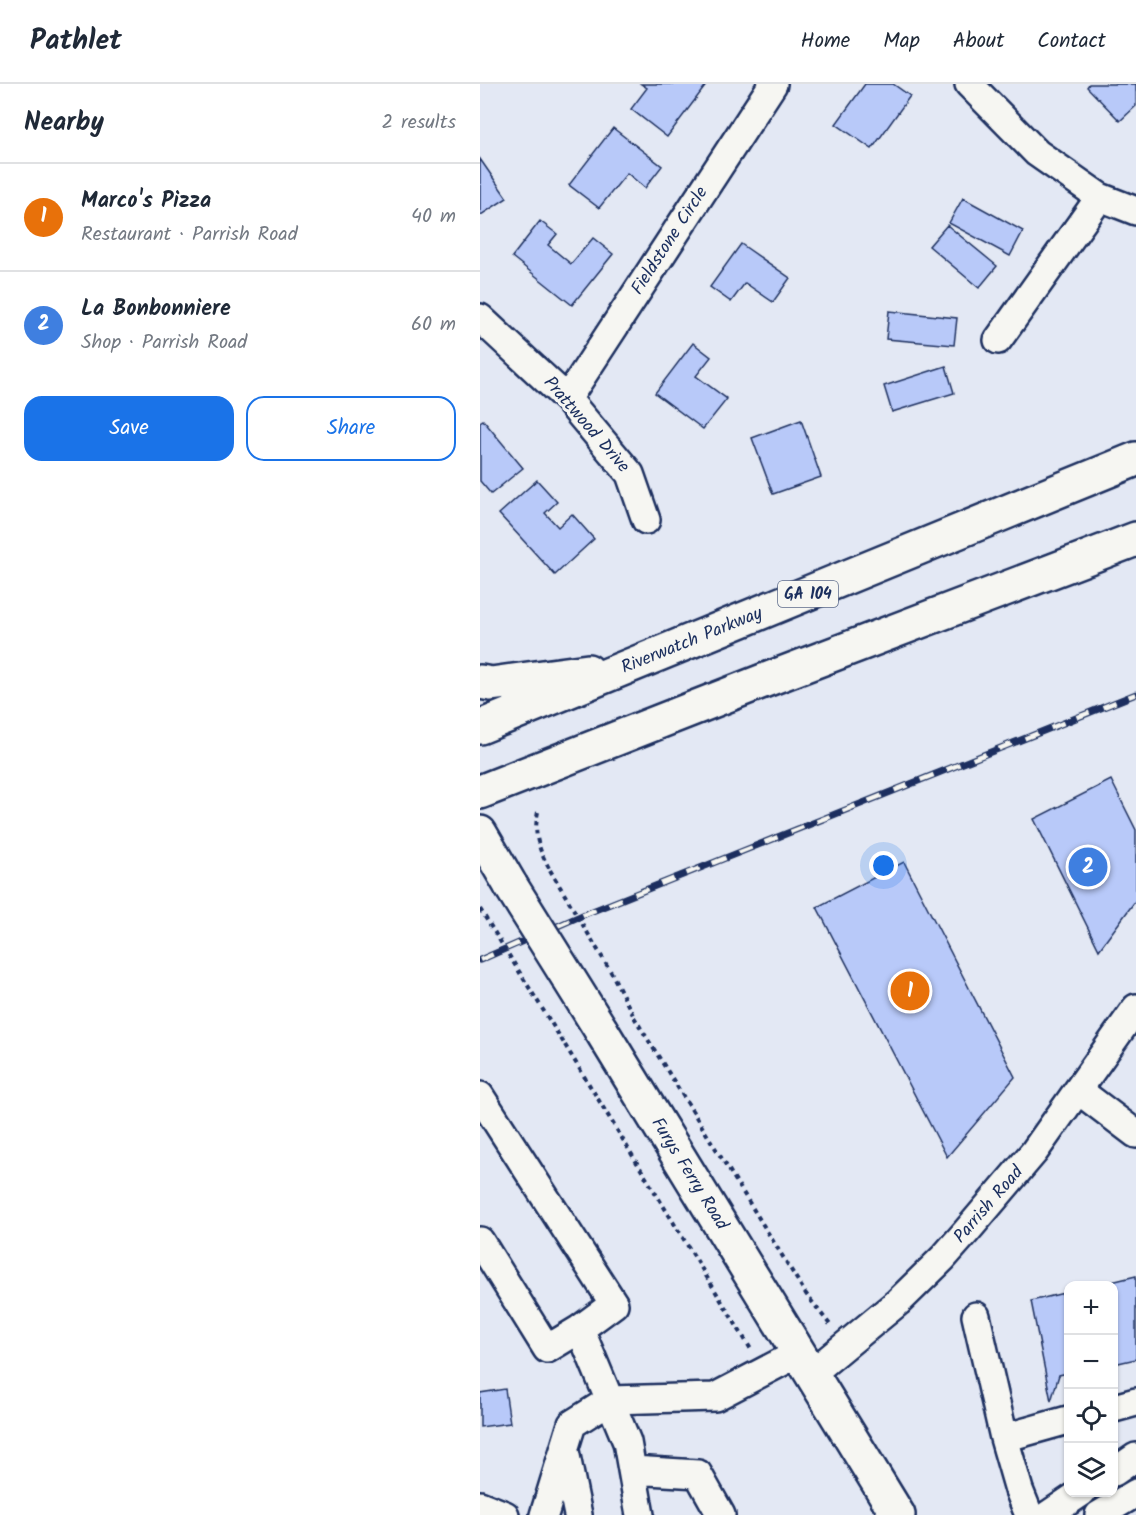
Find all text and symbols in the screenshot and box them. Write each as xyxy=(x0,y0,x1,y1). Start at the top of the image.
text: Pathlet xyxy=(30,19,122,64)
text: Home xyxy=(801,25,850,58)
text: Map xyxy=(883,25,920,58)
text: About xyxy=(953,25,1004,58)
text: Contact xyxy=(1037,25,1106,58)
text: Nearby xyxy=(24,102,104,144)
text: 2 results xyxy=(381,107,456,139)
street label: Fieldstone Circle xyxy=(624,181,716,301)
text: Marco's Pizza xyxy=(81,184,211,219)
text: 1 xyxy=(40,201,47,233)
text: 40 m xyxy=(411,201,456,233)
text: Restaurant · Parrish Road xyxy=(81,219,298,251)
text: La Bonbonniere xyxy=(81,292,231,327)
text: 2 xyxy=(38,309,49,341)
text: 60 m xyxy=(411,309,456,341)
text: Shop · Parrish Road xyxy=(81,327,247,359)
street label: Prattwood Drive xyxy=(536,370,636,480)
button: Save xyxy=(24,396,234,461)
button: Share xyxy=(246,396,456,461)
road number: GA 104 xyxy=(778,581,838,607)
street label: Riverwatch Parkway xyxy=(617,599,768,683)
pin: 2 xyxy=(1068,844,1108,890)
your location xyxy=(869,851,898,880)
pin: 1 xyxy=(890,968,930,1014)
street label: Furys Ferry Road xyxy=(643,1112,736,1237)
street label: Parrish Road xyxy=(947,1159,1032,1250)
map controls xyxy=(1064,1281,1118,1497)
button: + xyxy=(1064,1281,1118,1335)
button: − xyxy=(1064,1335,1118,1389)
button: locate xyxy=(1064,1389,1118,1443)
button: layers xyxy=(1064,1443,1118,1497)

